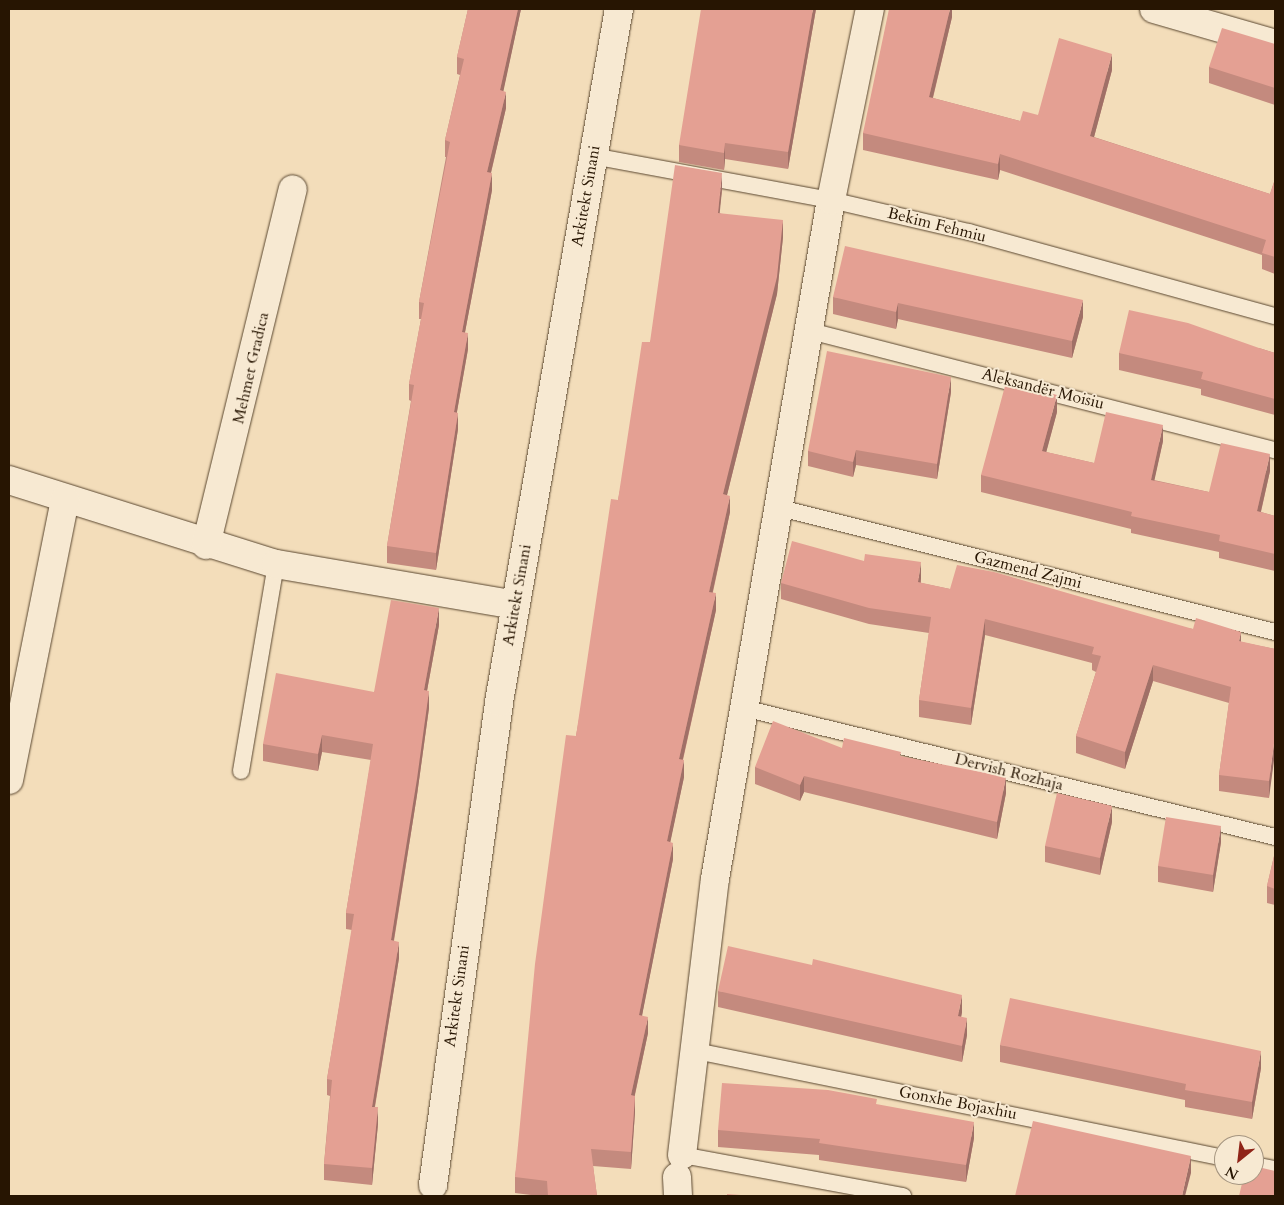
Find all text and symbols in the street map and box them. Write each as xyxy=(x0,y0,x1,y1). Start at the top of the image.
street label: Arkitekt Sinani xyxy=(568,144,604,248)
street label: Bekim Fehmiu xyxy=(886,203,988,247)
street label: Mehmet Gradica xyxy=(229,310,273,426)
street label: Aleksandër Moisiu xyxy=(980,365,1106,413)
street label: Arkitekt Sinani xyxy=(499,543,535,647)
street label: Gazmend Zajmi xyxy=(972,547,1084,593)
street label: Dervish Rozhaja xyxy=(953,749,1065,795)
street label: Arkitekt Sinani xyxy=(440,944,474,1048)
street label: Gonxhe Bojaxhiu xyxy=(897,1082,1019,1124)
north arrow xyxy=(1214,1135,1264,1185)
text: N xyxy=(1222,1161,1242,1184)

